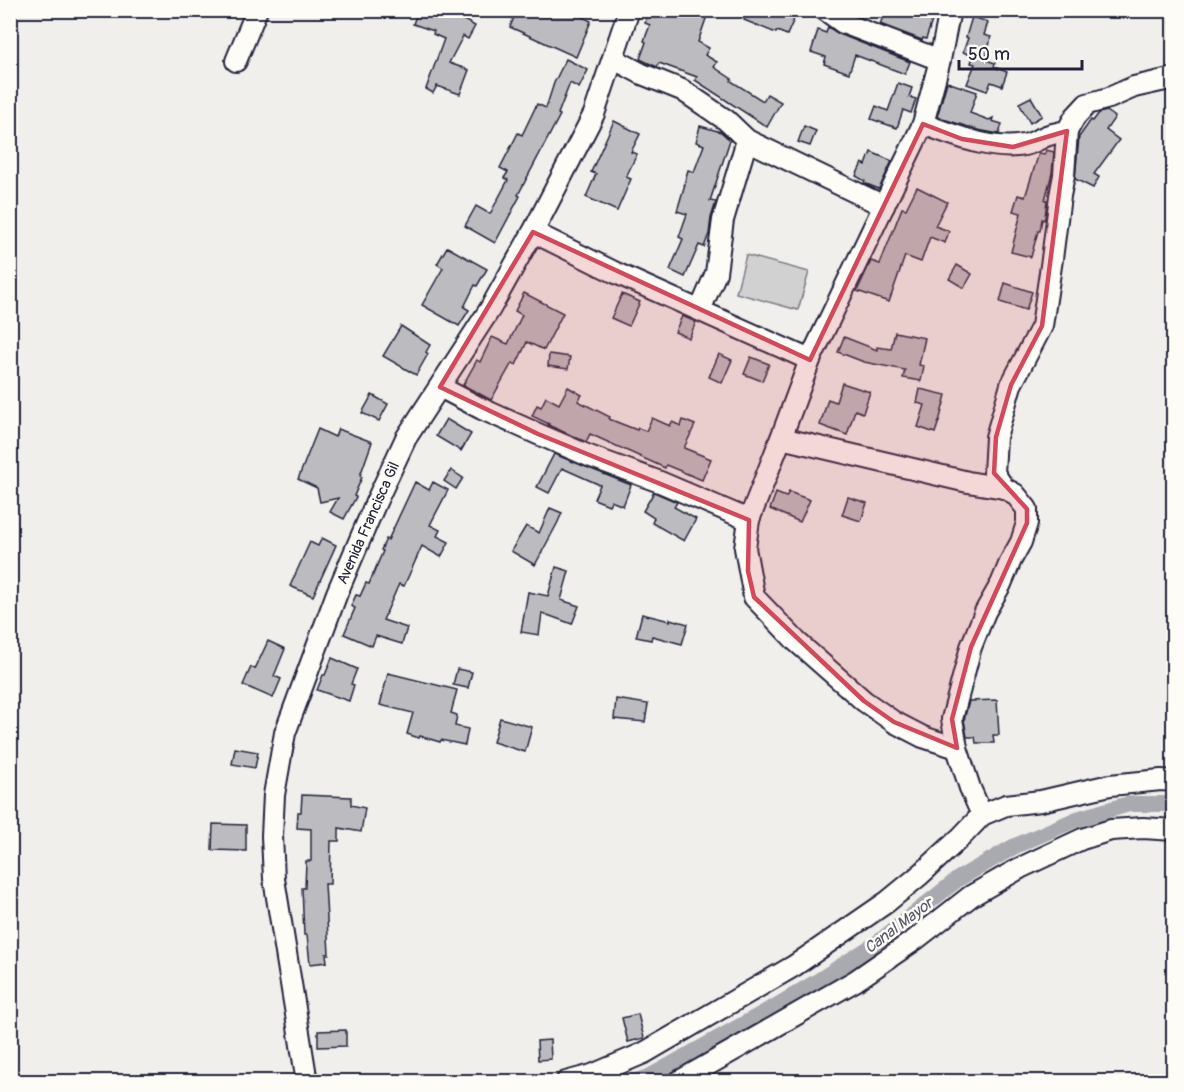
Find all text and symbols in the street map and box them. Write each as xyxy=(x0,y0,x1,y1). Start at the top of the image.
scale bar xyxy=(959,33,1082,71)
text: 50 m xyxy=(968,43,1010,66)
street label: Avenida Francisca Gil xyxy=(333,459,404,587)
water label: Canal Mayor xyxy=(860,892,939,958)

